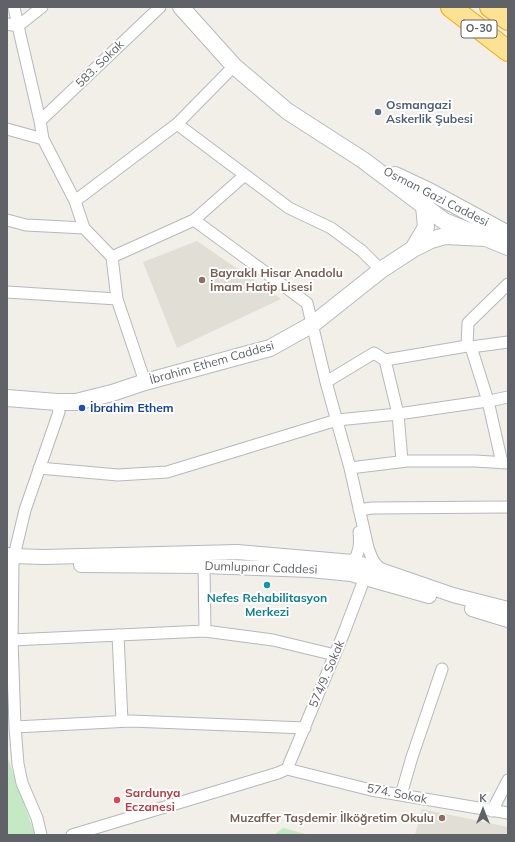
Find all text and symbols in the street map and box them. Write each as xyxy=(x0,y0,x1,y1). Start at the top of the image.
road number: O-30 xyxy=(461,20,497,38)
street label: 583. Sokak xyxy=(73,38,127,90)
place label: Osmangazi Askerlik Şubesi xyxy=(386,98,473,126)
marker: Osmangazi Askerlik Şubesi xyxy=(373,107,383,117)
street label: Osman Gazi Caddesi xyxy=(381,164,491,230)
place label: Bayraklı Hisar Anadolu İmam Hatip Lisesi xyxy=(210,266,343,294)
marker: Bayraklı Hisar Anadolu İmam Hatip Lisesi xyxy=(197,275,207,285)
street label: İbrahim Ethem Caddesi xyxy=(148,338,276,388)
place label: İbrahim Ethem xyxy=(90,401,174,415)
marker: İbrahim Ethem xyxy=(77,403,87,413)
street label: Dumlupınar Caddesi xyxy=(204,559,318,577)
marker: Nefes Rehabilitasyon Merkezi xyxy=(262,580,272,590)
place label: Nefes Rehabilitasyon Merkezi xyxy=(207,591,327,619)
street label: 574/9. Sokak xyxy=(306,638,348,710)
street label: 574. Sokak xyxy=(366,781,428,807)
place label: Sardunya Eczanesi xyxy=(125,786,180,814)
north arrow xyxy=(463,790,503,830)
text: K xyxy=(479,791,487,805)
marker: Sardunya Eczanesi xyxy=(112,795,122,805)
place label: Muzaffer Taşdemir İlköğretim Okulu xyxy=(230,811,434,825)
marker: Muzaffer Taşdemir İlköğretim Okulu xyxy=(437,813,447,823)

